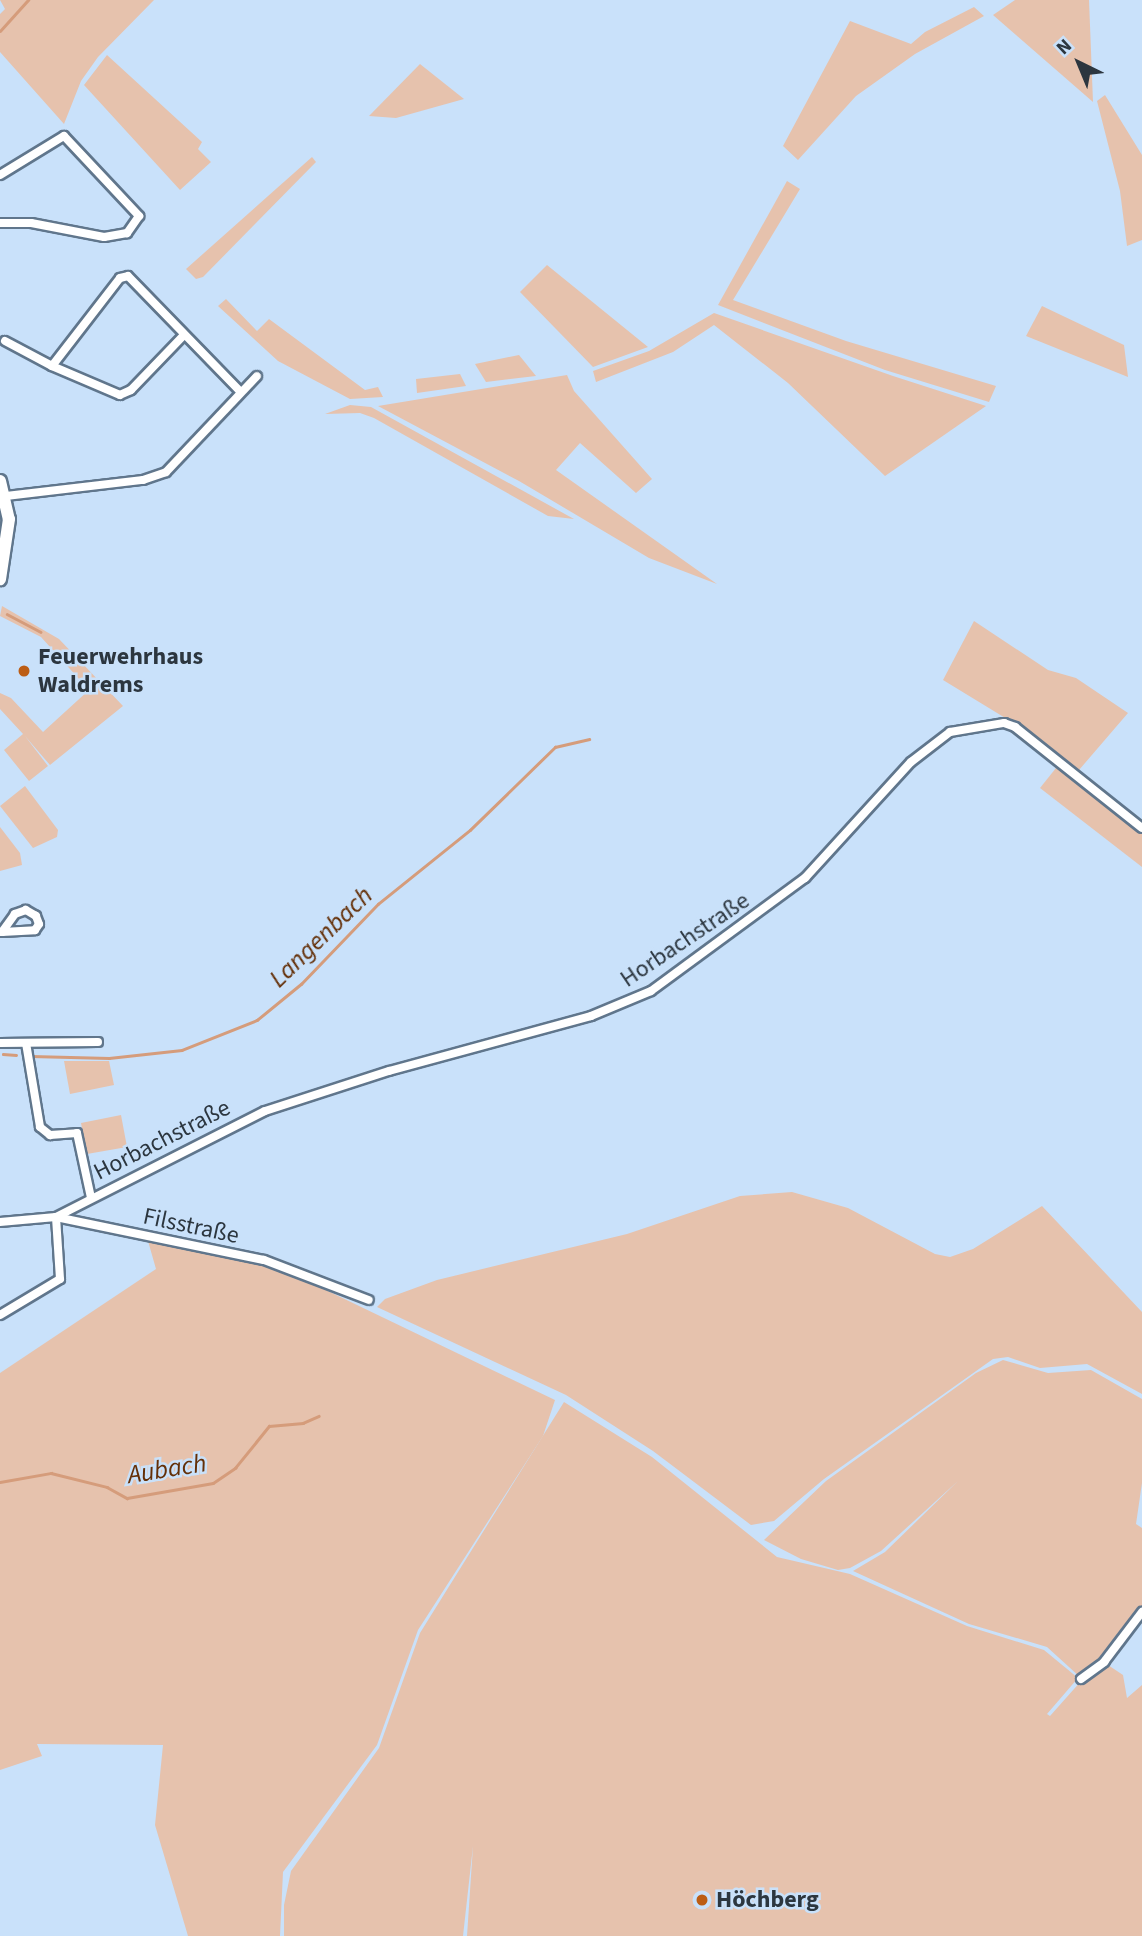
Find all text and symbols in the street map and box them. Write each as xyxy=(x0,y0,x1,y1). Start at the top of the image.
north arrow xyxy=(1044,28,1114,98)
text: N xyxy=(1051,33,1078,61)
place label: Feuerwehrhaus Waldrems xyxy=(38,643,203,699)
marker: Feuerwehrhaus Waldrems xyxy=(16,663,32,679)
water label: Langenbach xyxy=(263,880,379,994)
street label: Horbachstraße xyxy=(615,886,755,994)
street label: Horbachstraße xyxy=(89,1093,235,1187)
street label: Filsstraße xyxy=(140,1202,242,1250)
water label: Aubach xyxy=(125,1447,209,1491)
place label: Höchberg xyxy=(716,1886,819,1914)
marker: Höchberg xyxy=(694,1892,710,1908)

